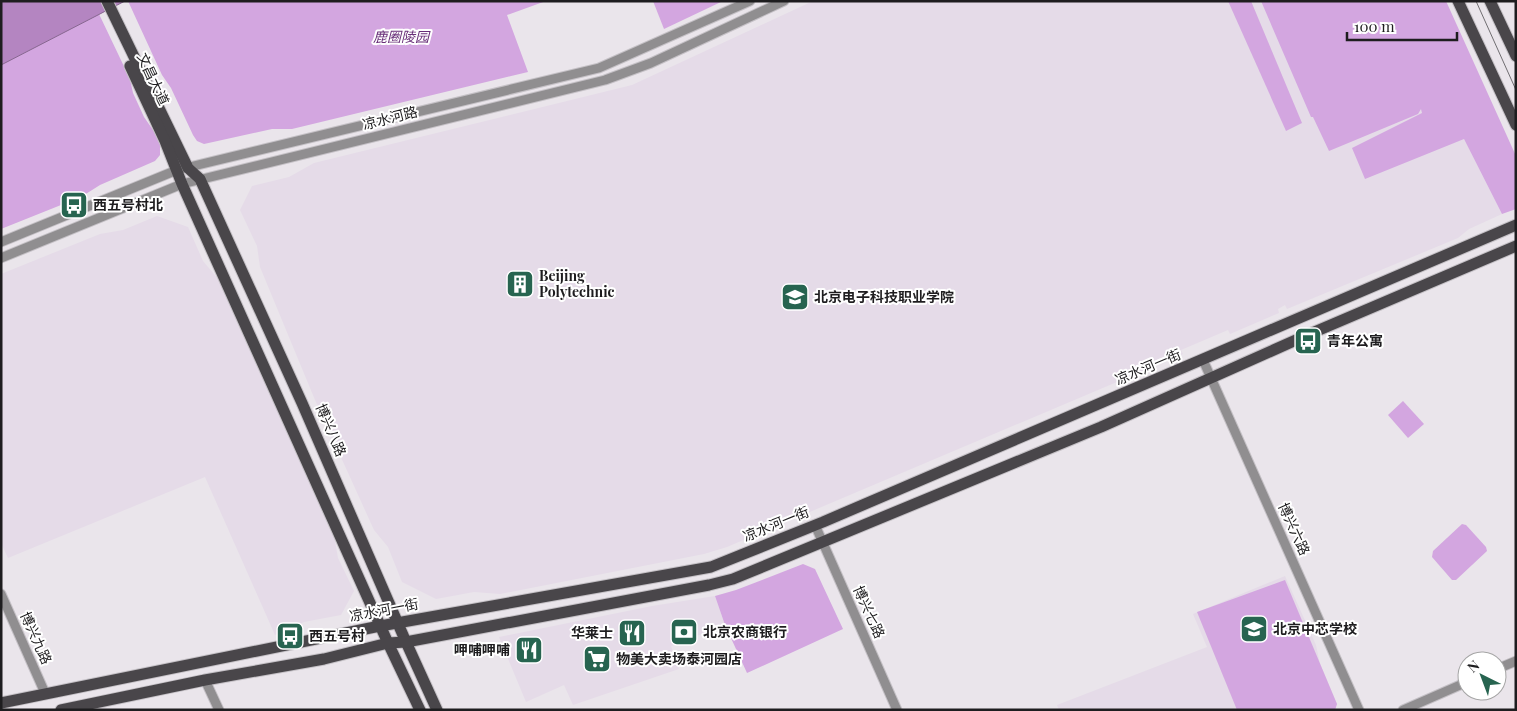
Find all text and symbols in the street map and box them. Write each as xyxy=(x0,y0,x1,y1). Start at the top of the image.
scale bar xyxy=(1347,10,1457,42)
text: 100 m xyxy=(1354,16,1395,36)
park label: 鹿圈陵园 xyxy=(373,27,431,46)
street label: 文昌大道 xyxy=(133,49,174,108)
street label: 凉水河路 xyxy=(360,102,419,134)
bus stop icon: 西五号村北 xyxy=(59,190,89,220)
place label: 西五号村北 xyxy=(93,195,163,214)
place label: Beijing Polytechnic xyxy=(539,266,615,301)
building icon: Beijing Polytechnic xyxy=(505,269,535,299)
school or university icon: 北京电子科技职业学院 xyxy=(780,282,810,312)
place label: 北京电子科技职业学院 xyxy=(814,287,954,306)
bus stop icon: 青年公寓 xyxy=(1293,326,1323,356)
place label: 青年公寓 xyxy=(1327,331,1383,350)
street label: 凉水河一街 xyxy=(1112,344,1184,389)
street label: 博兴八路 xyxy=(312,400,351,459)
street label: 博兴六路 xyxy=(1274,499,1315,558)
street label: 凉水河一街 xyxy=(740,502,812,545)
street label: 博兴七路 xyxy=(849,582,890,641)
street label: 凉水河一街 xyxy=(348,594,420,626)
street label: 博兴九路 xyxy=(16,608,57,667)
school or university icon: 北京中芯学校 xyxy=(1239,614,1269,644)
bank icon: 北京农商银行 xyxy=(669,617,699,647)
restaurant icon: 华莱士 xyxy=(617,618,647,648)
place label: 北京中芯学校 xyxy=(1273,619,1357,638)
bus stop icon: 西五号村 xyxy=(275,621,305,651)
place label: 北京农商银行 xyxy=(703,622,787,641)
place label: 华莱士 xyxy=(571,623,613,642)
place label: 西五号村 xyxy=(309,626,365,645)
restaurant icon: 呷哺呷哺 xyxy=(514,635,544,665)
place label: 呷哺呷哺 xyxy=(454,640,510,659)
supermarket icon: 物美大卖场泰河园店 xyxy=(582,644,612,674)
place label: 物美大卖场泰河园店 xyxy=(616,649,742,668)
north arrow xyxy=(1457,651,1507,701)
text: N xyxy=(1463,656,1483,676)

